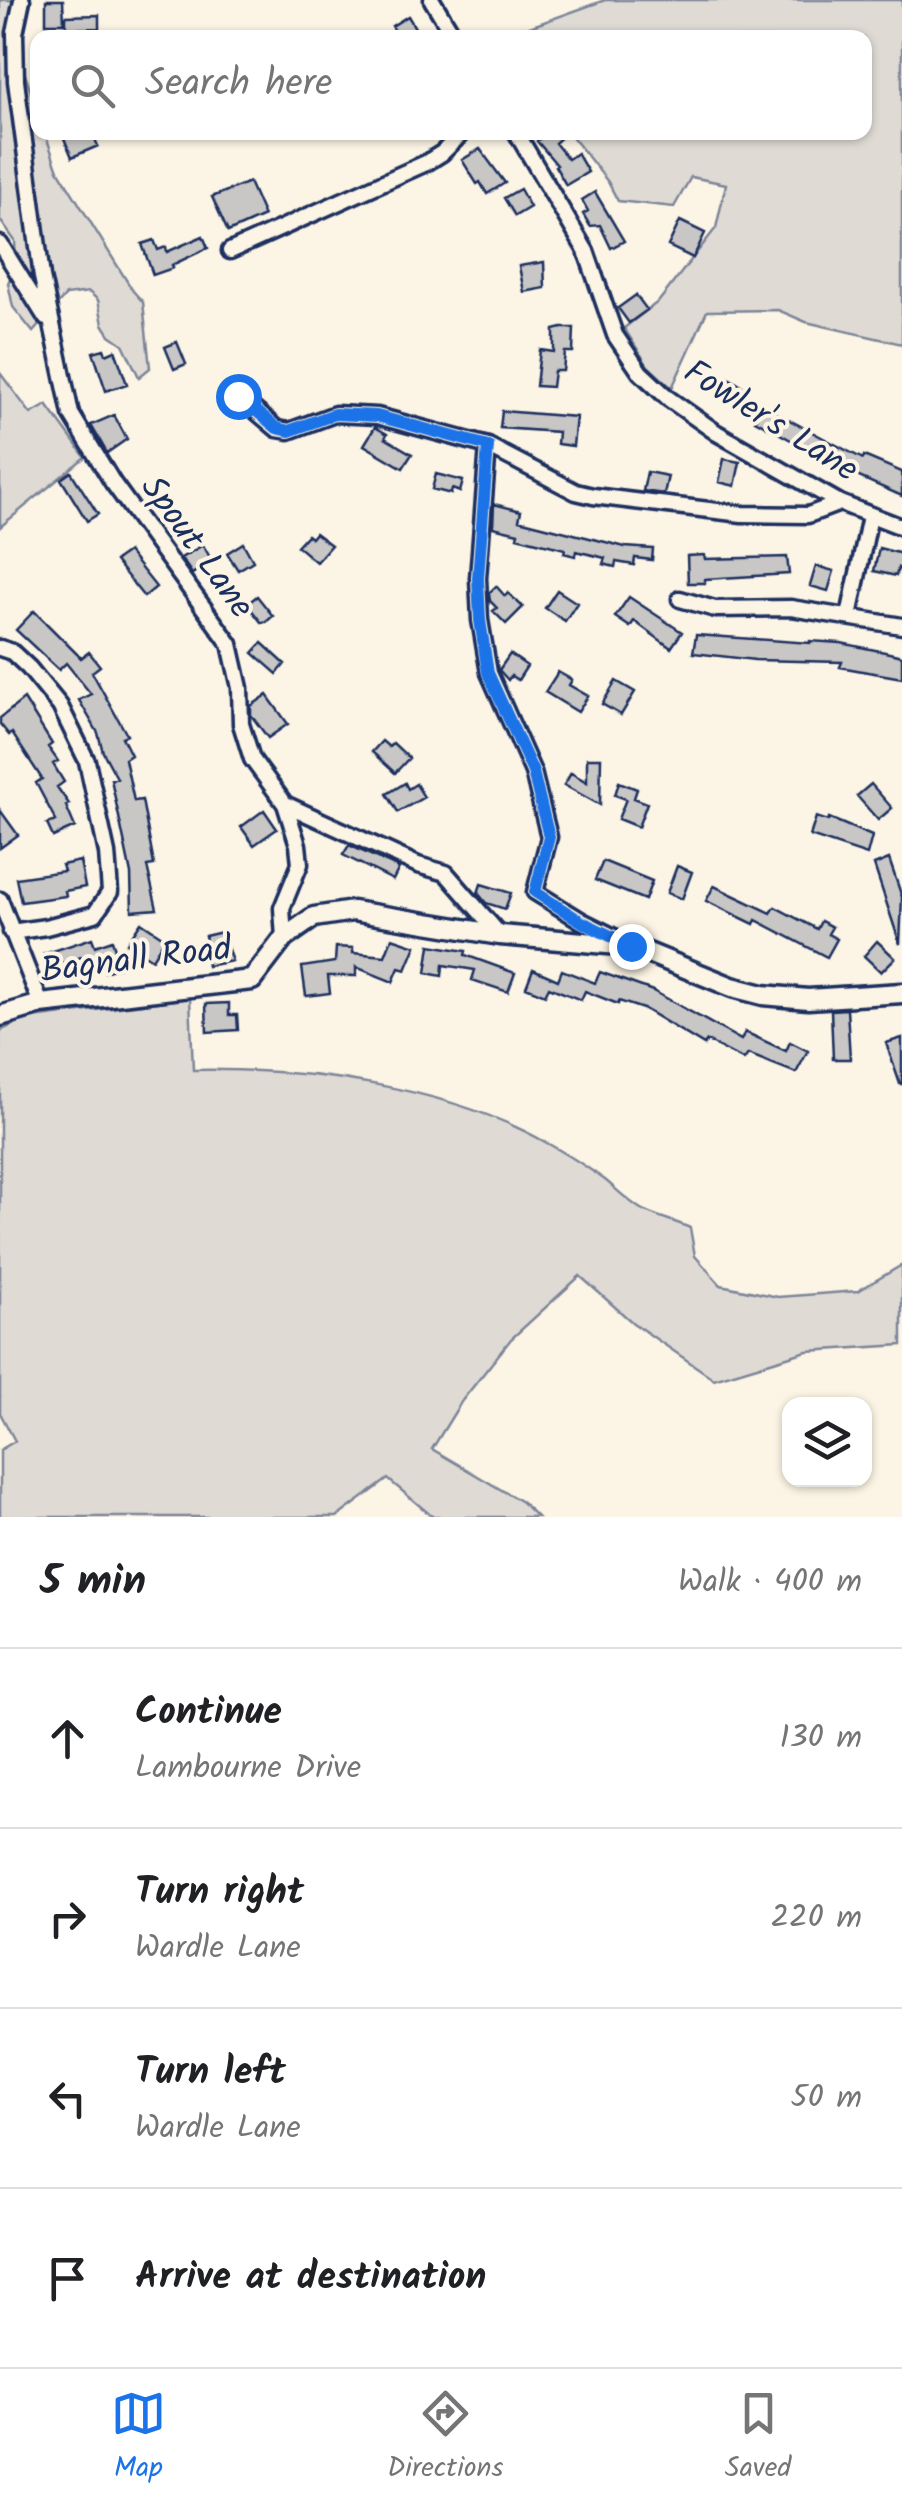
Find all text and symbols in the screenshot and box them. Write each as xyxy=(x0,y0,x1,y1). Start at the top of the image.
search box xyxy=(30,30,872,140)
text: Search here xyxy=(145,55,332,115)
icon: search xyxy=(65,58,120,113)
street label: Fowler's Lane xyxy=(671,346,869,498)
route start xyxy=(216,374,262,420)
street label: Spout Lane xyxy=(125,465,267,632)
street label: Bagnall Road xyxy=(37,921,236,1000)
route end xyxy=(609,924,655,970)
map controls xyxy=(782,1397,872,1487)
button: layers xyxy=(782,1397,872,1487)
text: 5 min xyxy=(40,1549,146,1616)
text: Walk · 400 m xyxy=(678,1557,862,1608)
text: Continue xyxy=(135,1683,282,1743)
icon: ahead xyxy=(40,1711,95,1766)
text: 130 m xyxy=(779,1713,862,1764)
text: Lambourne Drive xyxy=(135,1743,361,1794)
text: Turn right xyxy=(135,1863,304,1923)
icon: right xyxy=(40,1891,95,1946)
text: 220 m xyxy=(771,1893,862,1944)
text: Wardle Lane xyxy=(135,1923,301,1974)
text: Turn left xyxy=(135,2043,286,2103)
icon: left xyxy=(40,2071,95,2126)
text: 50 m xyxy=(791,2073,862,2124)
text: Wardle Lane xyxy=(135,2103,301,2154)
text: Arrive at destination xyxy=(135,2248,486,2308)
icon: arrive xyxy=(40,2251,95,2306)
tab: Map xyxy=(111,2386,166,2491)
tab: Directions xyxy=(387,2386,503,2491)
tab: Saved xyxy=(725,2386,791,2491)

